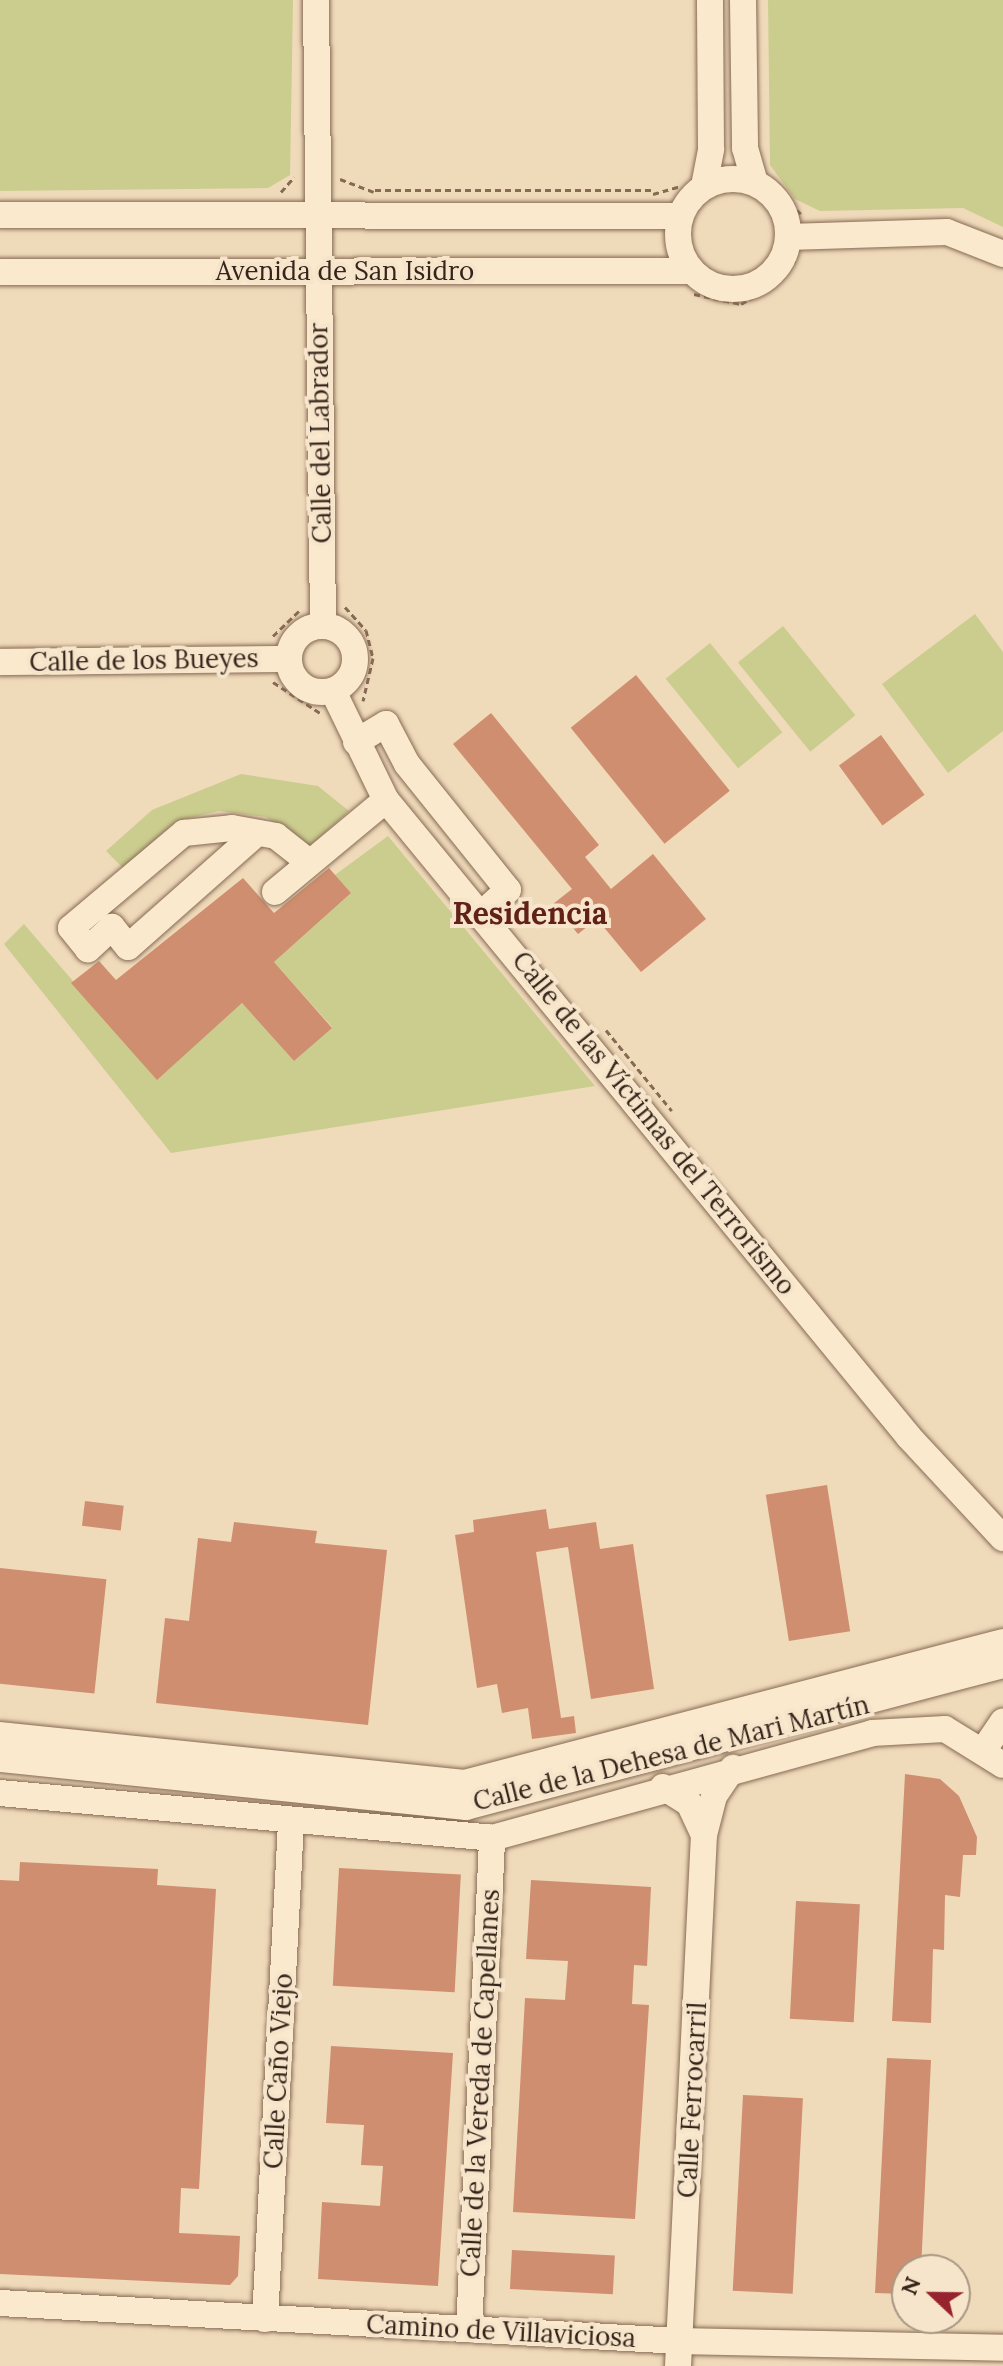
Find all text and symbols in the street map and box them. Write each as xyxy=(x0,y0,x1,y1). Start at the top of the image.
street label: Avenida de San Isidro xyxy=(216,255,474,287)
street label: Calle del Labrador xyxy=(302,322,338,544)
street label: Calle de los Bueyes xyxy=(29,642,259,678)
district label: Residencia xyxy=(453,895,607,931)
street label: Calle de las Víctimas del Terrorismo xyxy=(506,945,802,1301)
street label: Calle de la Dehesa de Mari Martín xyxy=(470,1689,872,1817)
street label: Calle de la Vereda de Capellanes xyxy=(454,1888,506,2278)
street label: Calle Caño Viejo xyxy=(257,1972,299,2170)
street label: Calle Ferrocarril xyxy=(671,2001,713,2199)
north arrow xyxy=(891,2254,971,2334)
text: N xyxy=(894,2273,927,2299)
street label: Camino de Villaviciosa xyxy=(365,2308,637,2354)

